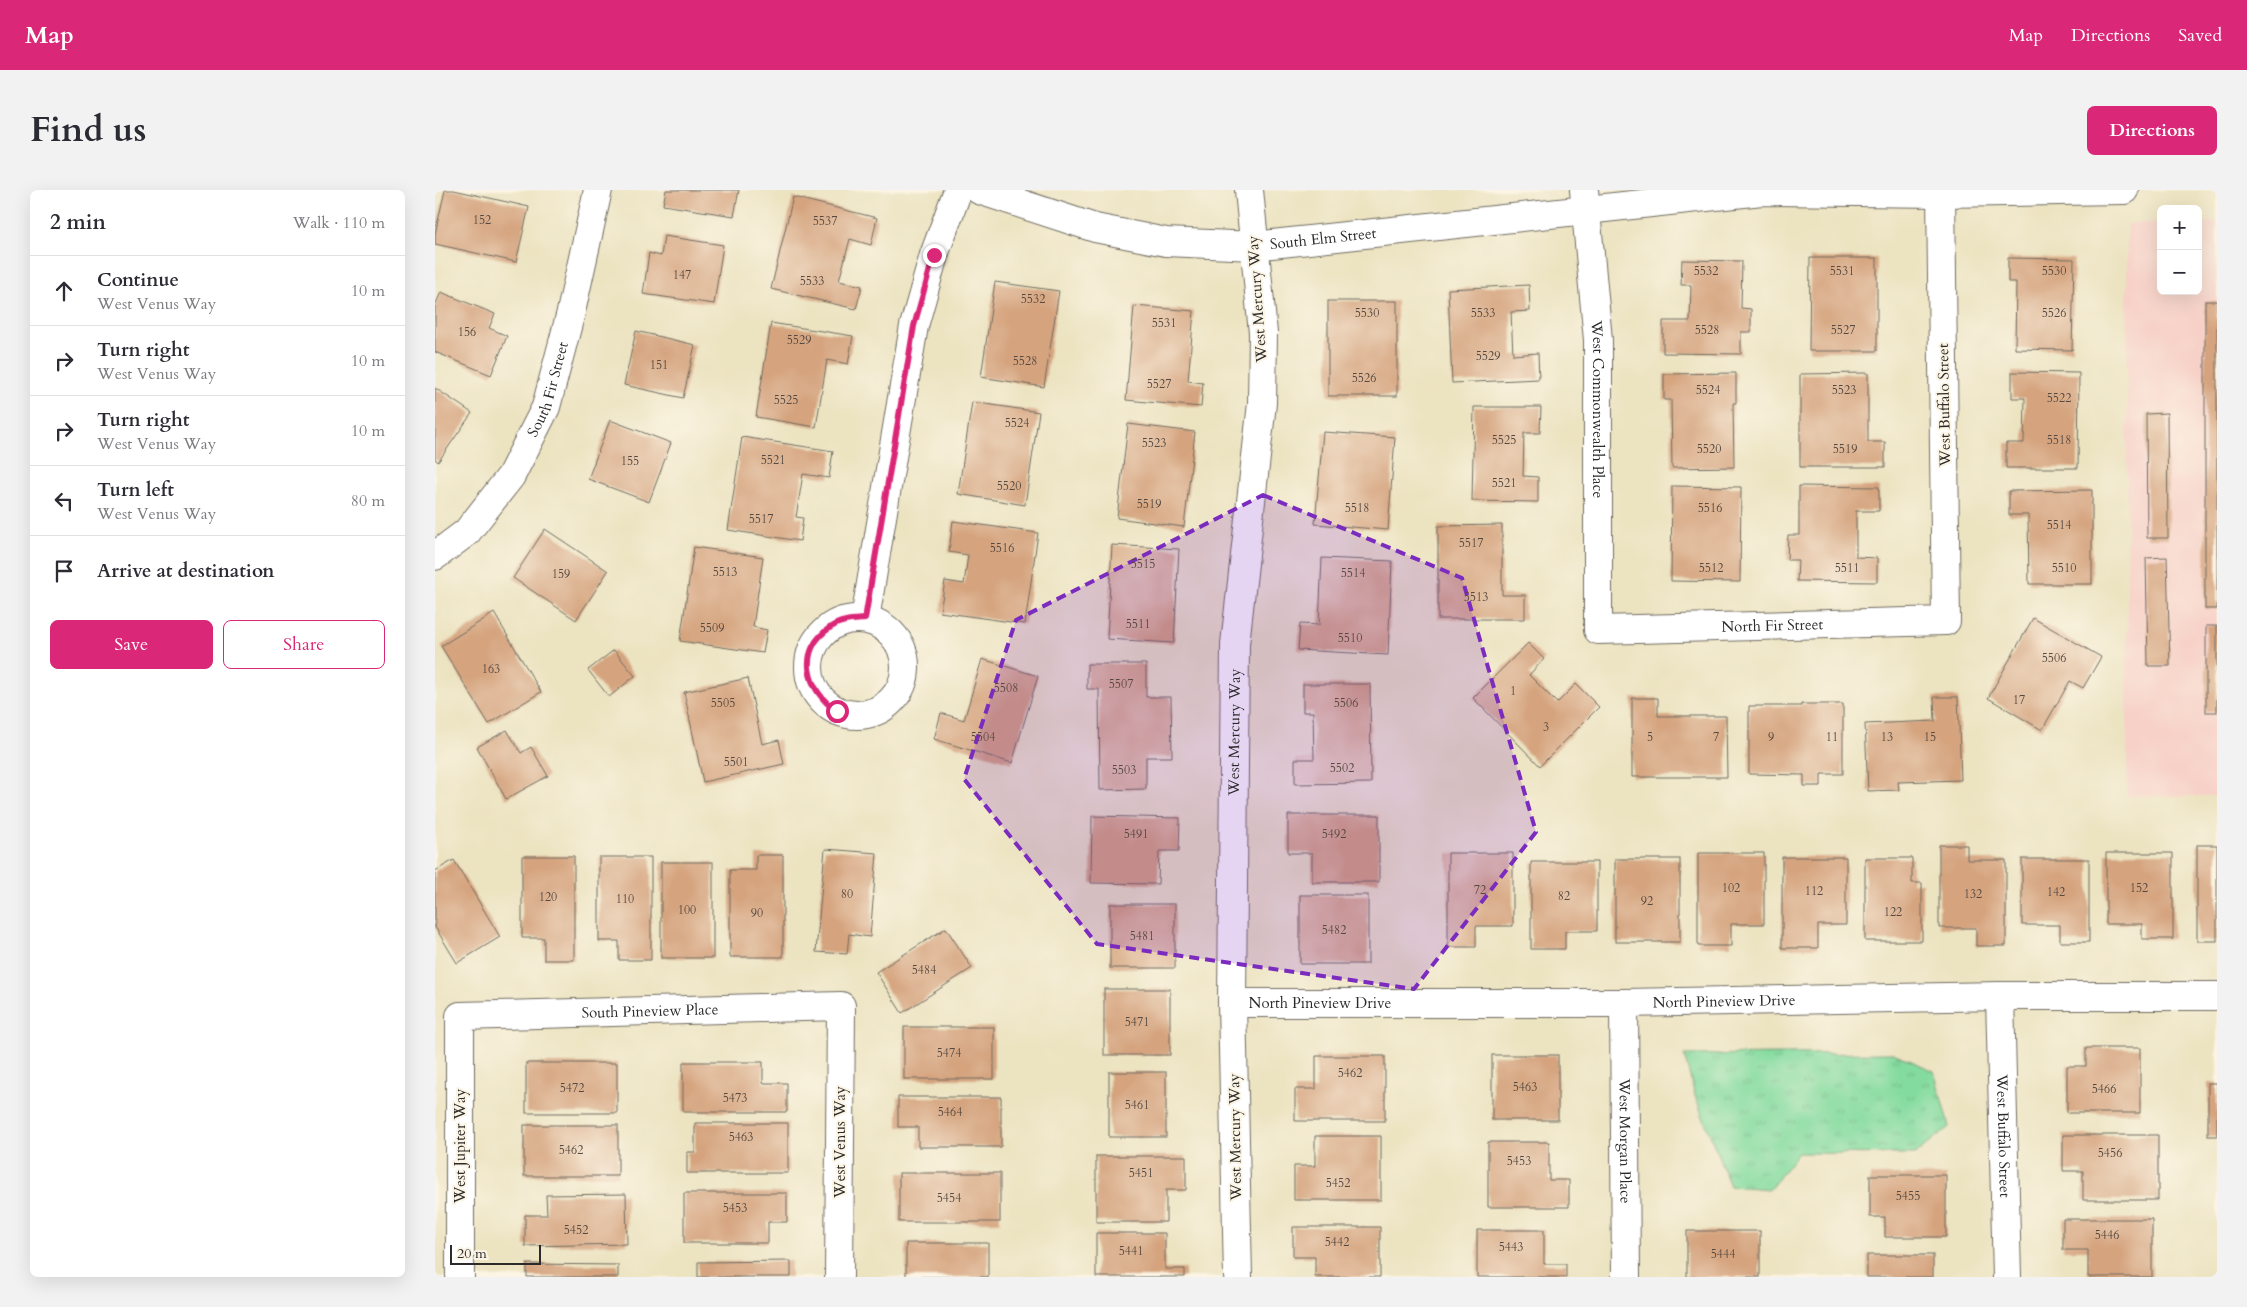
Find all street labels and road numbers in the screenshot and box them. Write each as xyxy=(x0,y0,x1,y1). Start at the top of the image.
street label: South Elm Street xyxy=(1269,223,1377,254)
street label: West Mercury Way xyxy=(1243,235,1271,364)
street label: West Commonwealth Place xyxy=(1586,319,1608,498)
street label: South Fir Street xyxy=(522,339,573,440)
street label: West Buffalo Street xyxy=(1933,343,1955,468)
street label: North Fir Street xyxy=(1721,614,1824,637)
street label: West Mercury Way xyxy=(1224,668,1245,797)
street label: North Pineview Drive xyxy=(1652,990,1796,1012)
street label: North Pineview Drive xyxy=(1249,993,1392,1013)
street label: South Pineview Place xyxy=(581,999,719,1023)
street label: West Mercury Way xyxy=(1224,1073,1246,1202)
street label: West Buffalo Street xyxy=(1992,1073,2015,1198)
street label: West Morgan Place xyxy=(1615,1077,1635,1204)
street label: West Venus Way xyxy=(830,1086,850,1199)
street label: West Jupiter Way xyxy=(450,1089,470,1204)

